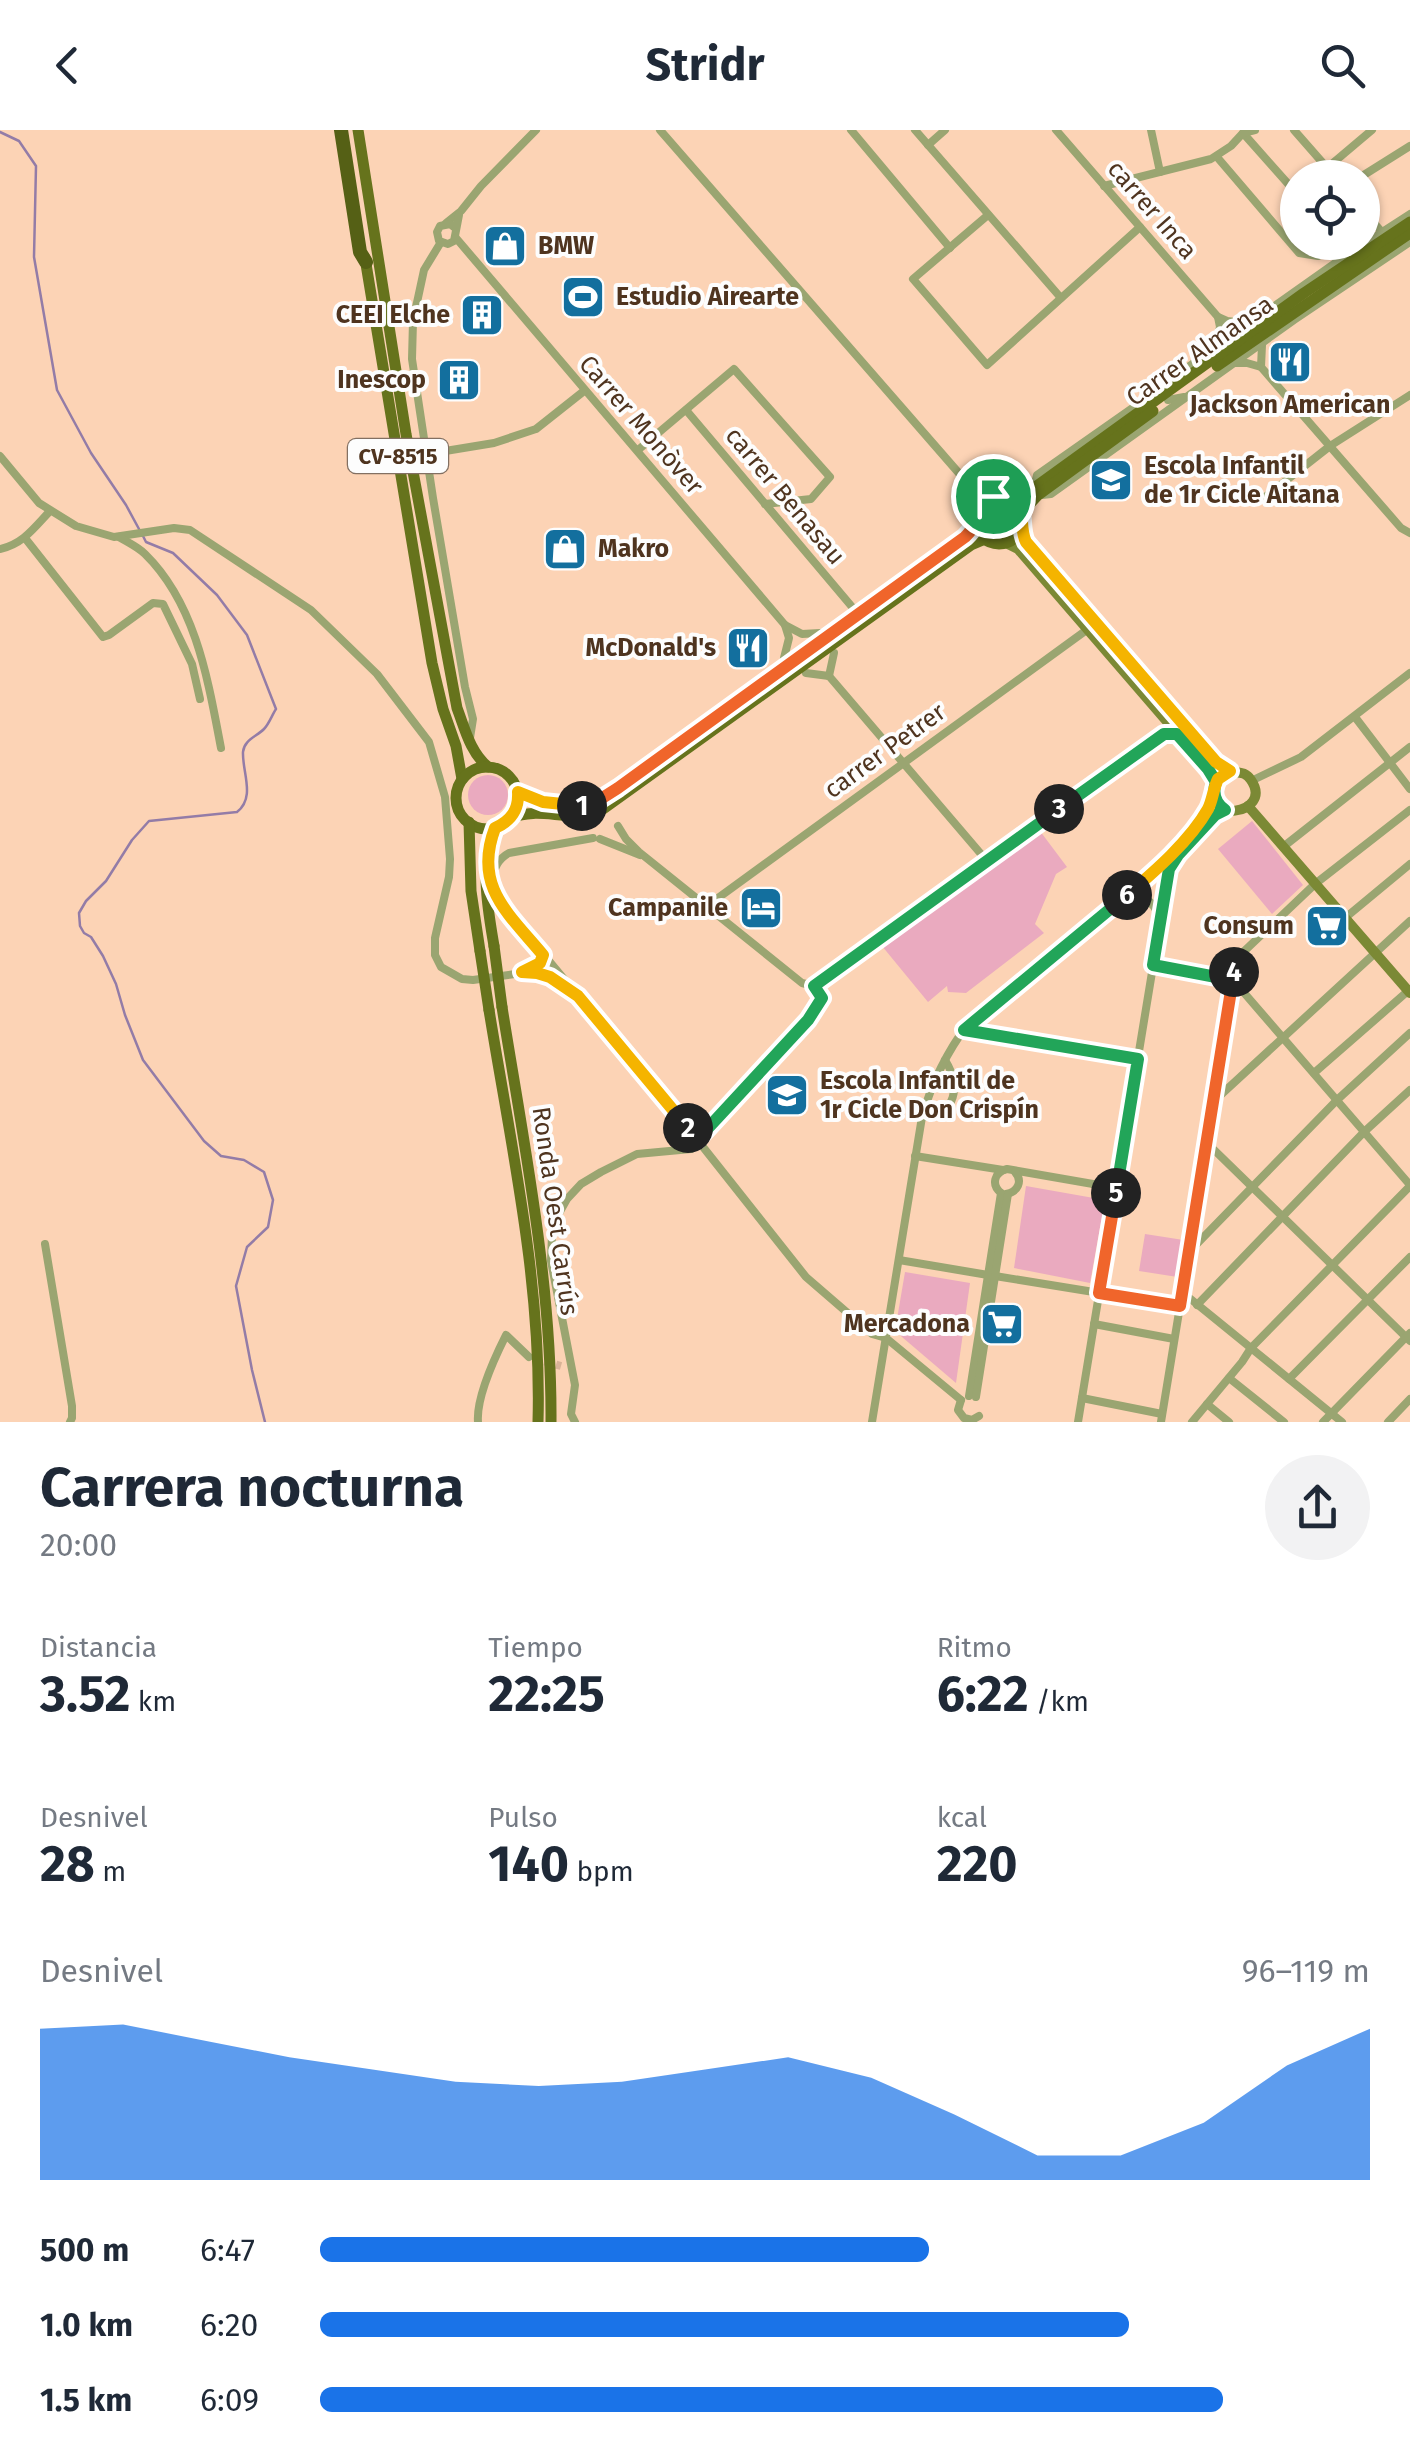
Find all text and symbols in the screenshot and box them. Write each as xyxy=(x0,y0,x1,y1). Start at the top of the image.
icon: back xyxy=(40,38,95,93)
text: Stridr xyxy=(646,38,764,92)
icon: search xyxy=(1315,38,1370,93)
street label: carrer Inca xyxy=(1101,154,1203,266)
map controls xyxy=(1280,160,1380,260)
button: locate xyxy=(1280,160,1380,260)
shop icon: BMW xyxy=(482,223,528,269)
place label: BMW xyxy=(538,231,594,261)
sports icon: Estudio Airearte xyxy=(560,274,606,320)
place label: Estudio Airearte xyxy=(616,282,799,312)
street label: Carrer Almansa xyxy=(1121,289,1279,413)
building icon: CEEI Elche xyxy=(459,292,505,338)
place label: CEEI Elche xyxy=(336,300,450,330)
restaurant icon: Jackson American xyxy=(1267,339,1313,385)
street label: Carrer Monòver xyxy=(572,349,710,501)
building icon: Inescop xyxy=(436,357,482,403)
place label: Inescop xyxy=(337,365,426,395)
place label: Jackson American xyxy=(1189,390,1390,420)
street label: carrer Benasau xyxy=(719,421,851,571)
road number: CV-8515 xyxy=(348,439,448,473)
place label: Escola Infantil de 1r Cicle Aitana xyxy=(1144,451,1340,510)
pin xyxy=(951,454,1036,539)
school or university icon: Escola Infantil de 1r Cicle Aitana xyxy=(1088,457,1134,503)
icon: arrive xyxy=(966,469,1021,524)
shop icon: Makro xyxy=(542,526,588,572)
place label: Makro xyxy=(598,534,669,564)
restaurant icon: McDonald's xyxy=(725,625,771,671)
place label: McDonald's xyxy=(586,633,716,663)
street label: carrer Petrer xyxy=(819,697,952,805)
pin: 1 xyxy=(557,781,607,831)
pin: 3 xyxy=(1034,784,1084,834)
text: 1 xyxy=(576,789,589,822)
text: 3 xyxy=(1052,792,1066,825)
pin: 6 xyxy=(1102,870,1152,920)
text: 6 xyxy=(1119,878,1135,911)
hotel icon: Campanile xyxy=(738,885,784,931)
place label: Campanile xyxy=(608,893,728,923)
supermarket icon: Consum xyxy=(1304,903,1350,949)
place label: Consum xyxy=(1204,911,1294,941)
pin: 4 xyxy=(1209,947,1259,997)
text: 4 xyxy=(1226,955,1242,988)
place label: Escola Infantil de 1r Cicle Don Crispín xyxy=(820,1066,1039,1125)
school or university icon: Escola Infantil de 1r Cicle Don Crispín xyxy=(764,1072,810,1118)
pin: 2 xyxy=(663,1103,713,1153)
street label: Ronda Oest Carrús xyxy=(526,1105,584,1317)
text: 2 xyxy=(681,1111,695,1144)
pin: 5 xyxy=(1091,1168,1141,1218)
text: 5 xyxy=(1108,1176,1124,1209)
supermarket icon: Mercadona xyxy=(979,1301,1025,1347)
place label: Mercadona xyxy=(844,1309,970,1339)
text: Carrera nocturna xyxy=(40,1455,464,1521)
button: share xyxy=(1265,1455,1370,1560)
text: 20:00 xyxy=(40,1526,117,1564)
text: Distancia xyxy=(40,1631,157,1664)
text: Tiempo xyxy=(488,1631,583,1664)
text: Ritmo xyxy=(937,1631,1012,1664)
text: 3.52 xyxy=(40,1664,130,1724)
text: 22:25 xyxy=(488,1664,605,1724)
text: 6:22 xyxy=(937,1664,1029,1724)
text: km xyxy=(130,1685,176,1718)
text: /km xyxy=(1029,1685,1089,1718)
text: Desnivel xyxy=(40,1801,148,1834)
text: Pulso xyxy=(488,1801,558,1834)
text: kcal xyxy=(937,1801,987,1834)
text: 28 xyxy=(40,1834,95,1894)
text: 140 xyxy=(488,1834,569,1894)
text: 220 xyxy=(937,1834,1018,1894)
text: m xyxy=(95,1855,126,1888)
text: bpm xyxy=(569,1855,634,1888)
text: Desnivel xyxy=(40,1952,163,1990)
text: 96–119 m xyxy=(1242,1952,1370,1990)
text: 500 m xyxy=(40,2231,129,2269)
text: 6:47 xyxy=(200,2231,255,2269)
text: 1.0 km xyxy=(40,2306,133,2344)
text: 6:20 xyxy=(200,2306,258,2344)
text: 1.5 km xyxy=(40,2381,132,2419)
text: 6:09 xyxy=(200,2381,259,2419)

